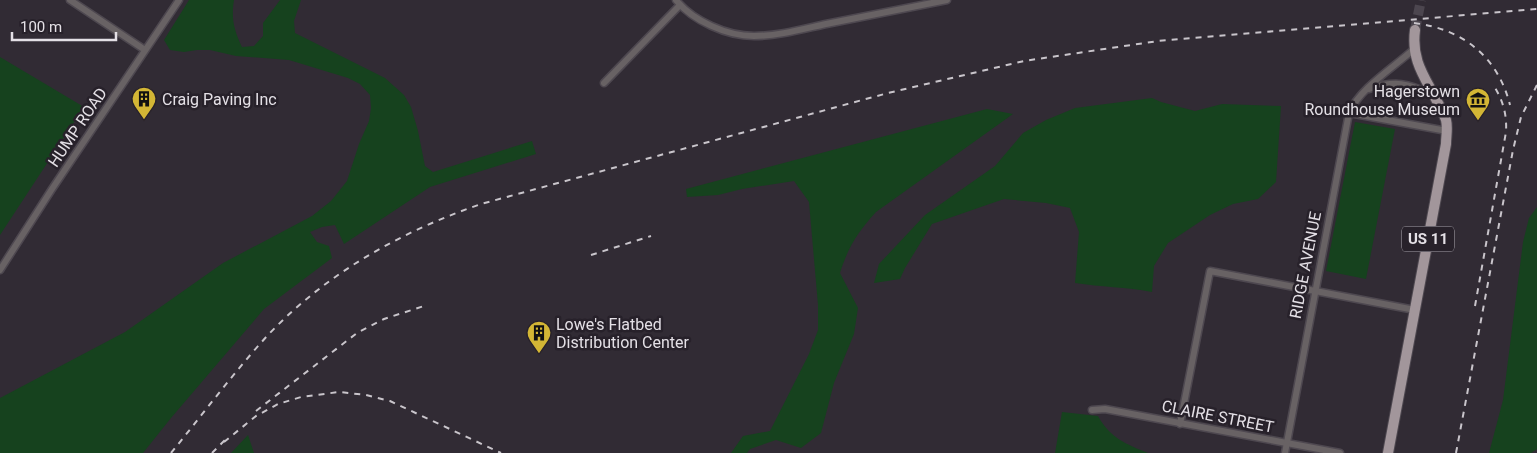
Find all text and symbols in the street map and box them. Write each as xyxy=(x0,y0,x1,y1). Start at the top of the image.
scale bar xyxy=(12,10,116,42)
text: 100 m xyxy=(20,18,62,36)
place label: Hagerstown Roundhouse Museum xyxy=(1304,82,1460,119)
street label: HUMP ROAD xyxy=(44,84,111,171)
building icon: Craig Paving Inc xyxy=(131,86,157,120)
museum icon: Hagerstown Roundhouse Museum xyxy=(1465,87,1491,121)
place label: Craig Paving Inc xyxy=(162,90,277,109)
street label: RIDGE AVENUE xyxy=(1286,210,1325,320)
road number: US 11 xyxy=(1402,226,1454,252)
place label: Lowe's Flatbed Distribution Center xyxy=(556,315,690,352)
building icon: Lowe's Flatbed Distribution Center xyxy=(526,320,552,354)
street label: CLAIRE STREET xyxy=(1160,396,1276,437)

